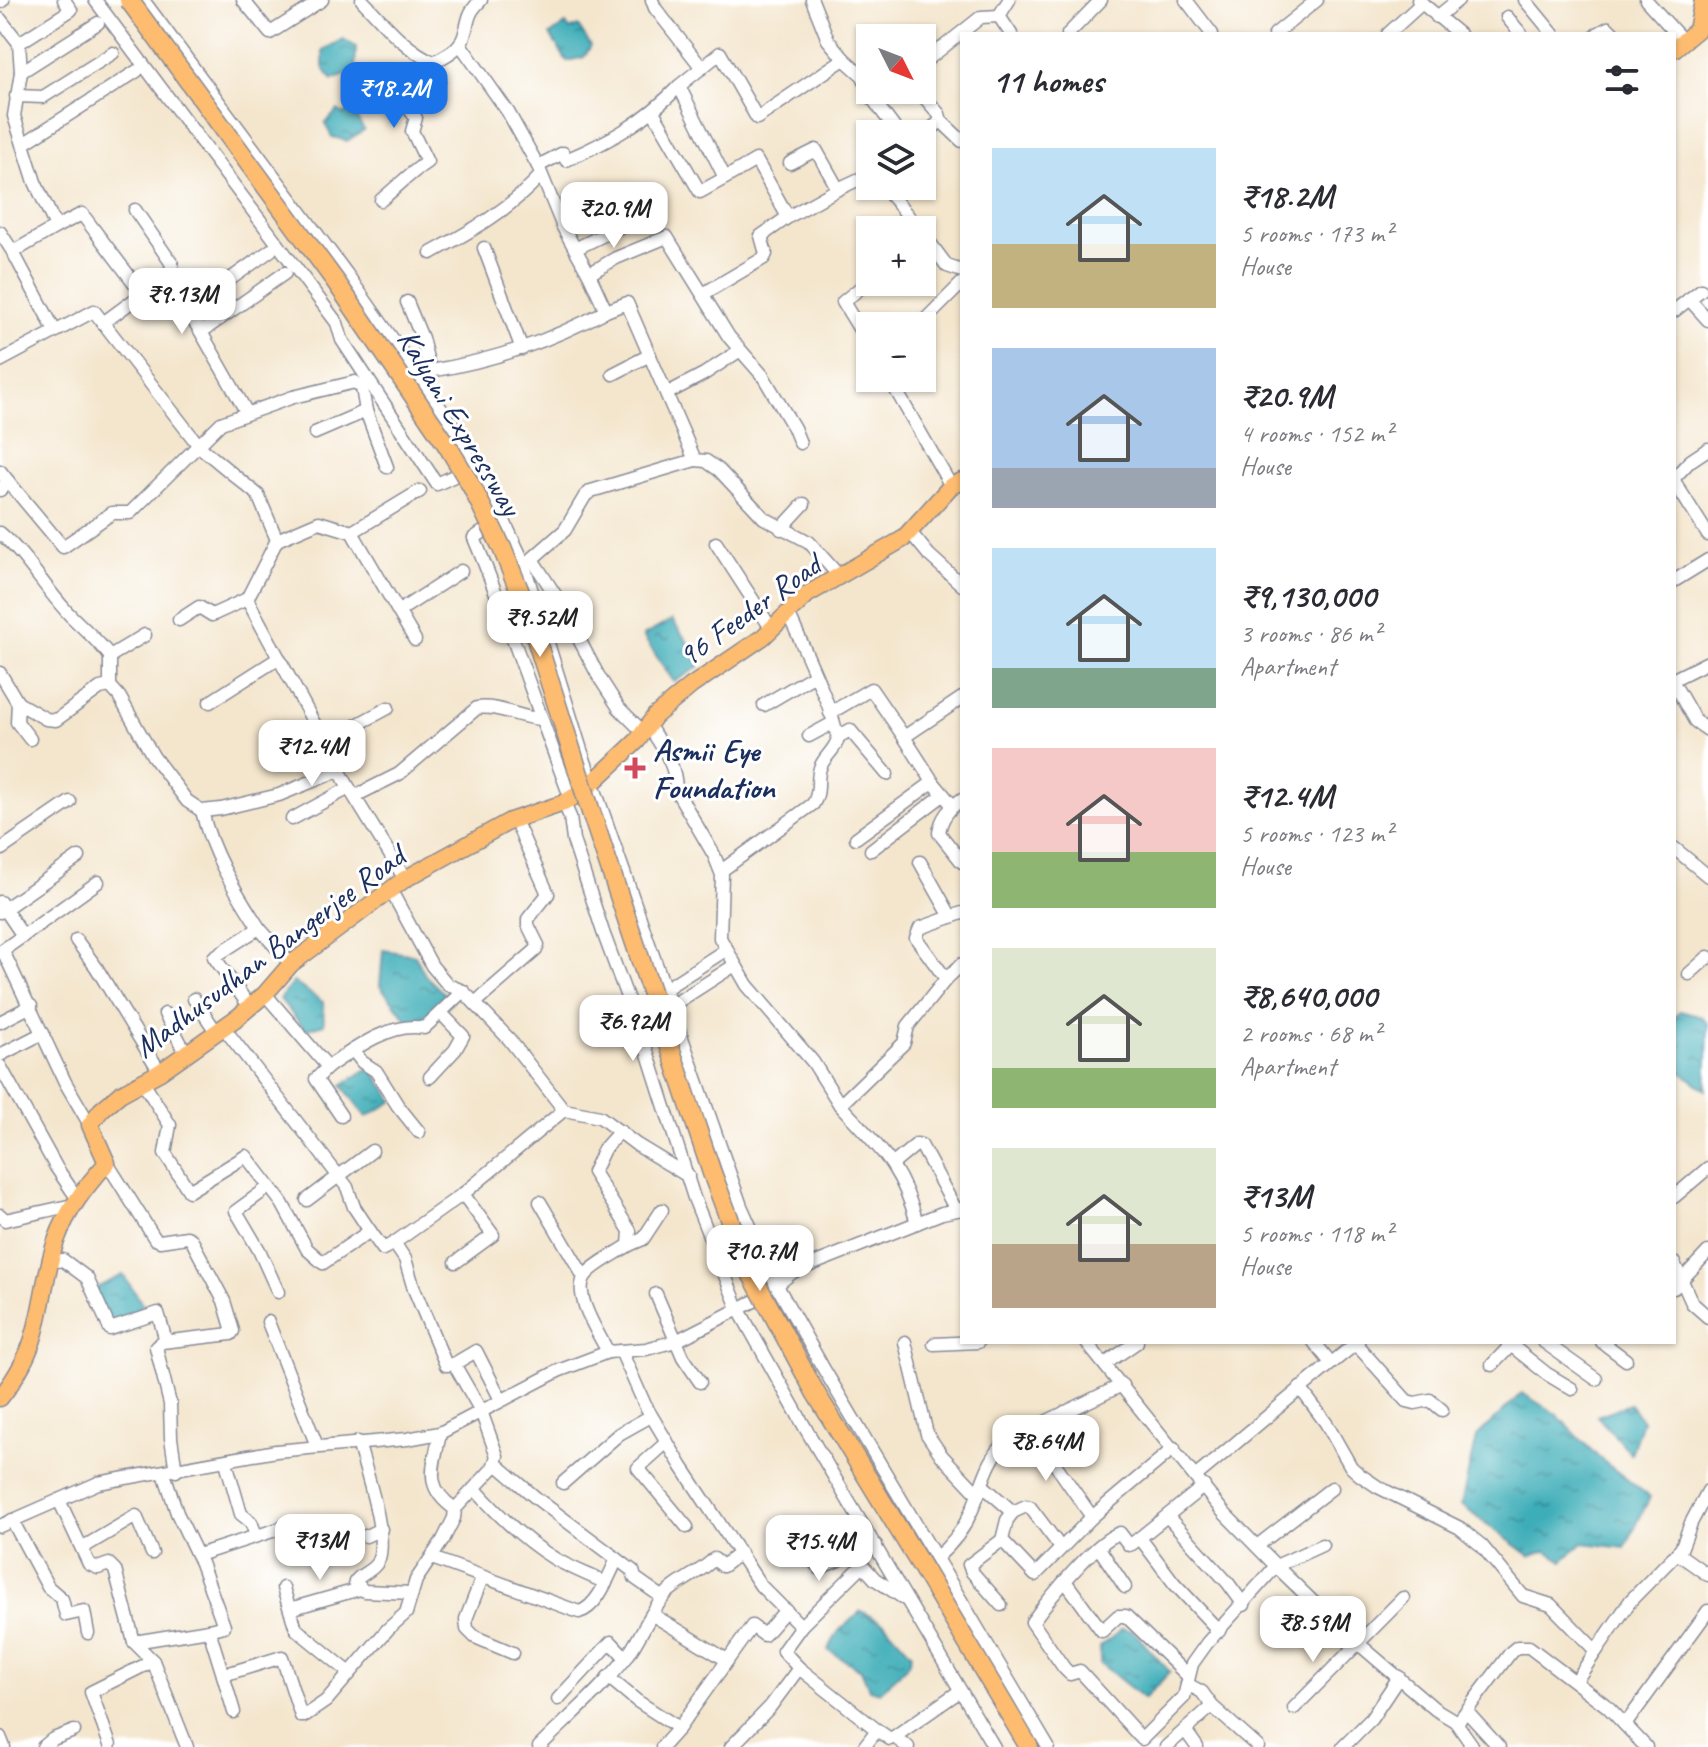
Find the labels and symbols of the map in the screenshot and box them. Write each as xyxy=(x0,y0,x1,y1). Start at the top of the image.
north arrow xyxy=(856,24,936,104)
pin: ₹18.2M xyxy=(329,62,459,130)
pin: ₹20.9M xyxy=(549,182,679,250)
pin: ₹9.13M xyxy=(117,268,247,336)
street label: Kalyani Expressway xyxy=(388,322,533,526)
street label: 96 Feeder Road xyxy=(670,542,833,676)
pin: ₹9.52M xyxy=(475,591,605,659)
pin: ₹12.4M xyxy=(247,720,377,788)
place label: Asmii Eye Foundation xyxy=(653,730,776,808)
marker: Asmii Eye Foundation xyxy=(624,757,646,779)
street label: Madhusudhan Bangerjee Road xyxy=(126,833,417,1067)
pin: ₹6.92M xyxy=(568,995,698,1063)
pin: ₹10.7M xyxy=(695,1225,825,1293)
pin: ₹8.64M xyxy=(981,1415,1111,1483)
pin: ₹13M xyxy=(273,1514,367,1582)
pin: ₹15.4M xyxy=(754,1515,884,1583)
pin: ₹8.59M xyxy=(1248,1596,1378,1664)

